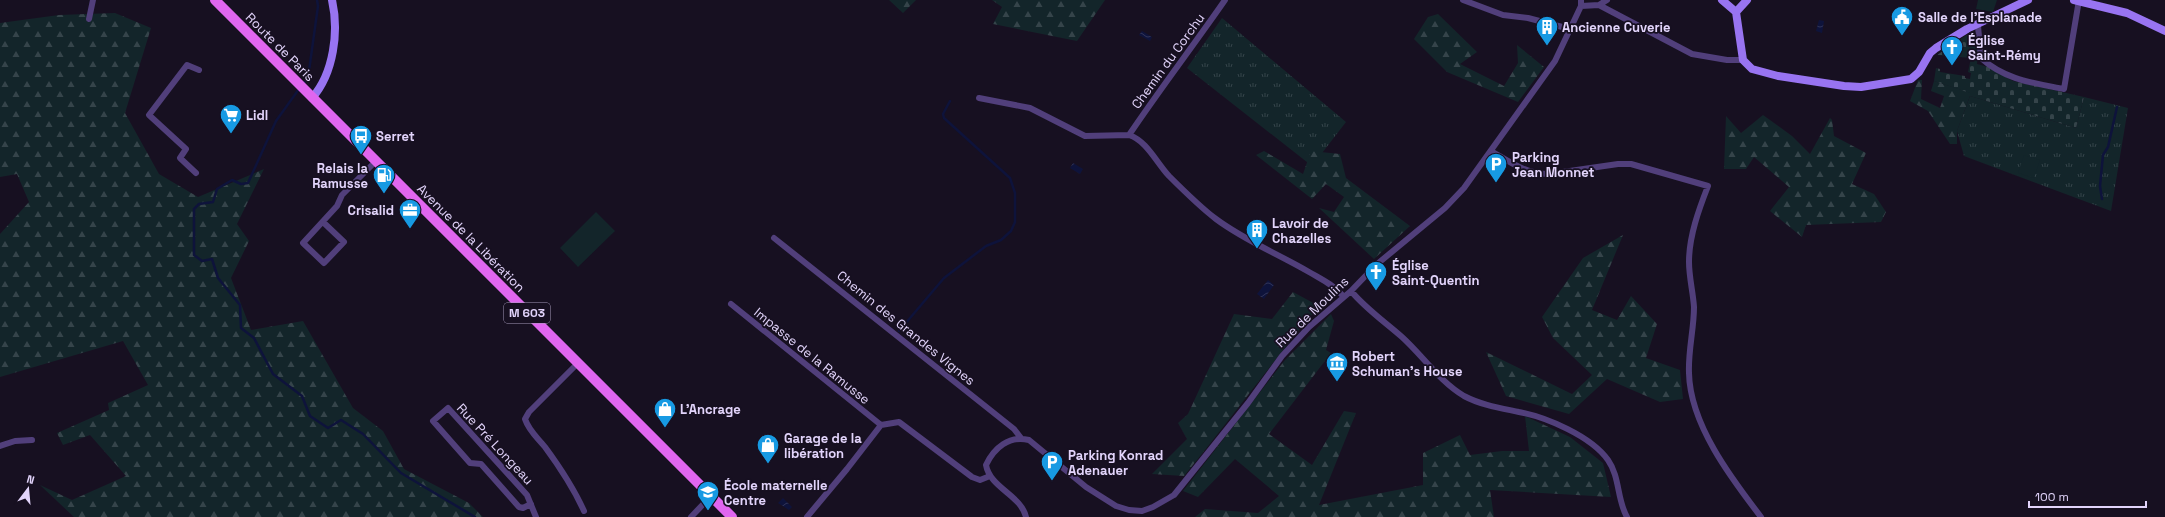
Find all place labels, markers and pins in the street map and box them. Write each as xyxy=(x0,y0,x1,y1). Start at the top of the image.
public building icon: Salle de l'Esplanade xyxy=(1889,4,1915,37)
place label: Salle de l'Esplanade xyxy=(1918,9,2042,26)
building icon: Ancienne Cuverie xyxy=(1534,14,1560,47)
place label: Ancienne Cuverie xyxy=(1562,19,1671,36)
place label: Église Saint-Rémy xyxy=(1968,32,2041,64)
church icon: Église Saint-Rémy xyxy=(1939,34,1965,67)
supermarket icon: Lidl xyxy=(218,102,244,135)
place label: Lidl xyxy=(246,107,268,124)
bus stop icon: Serret xyxy=(348,123,374,156)
place label: Serret xyxy=(376,128,415,145)
place label: Parking Jean Monnet xyxy=(1512,149,1594,181)
parking icon: Parking Jean Monnet xyxy=(1483,151,1509,184)
place label: Relais la Ramusse xyxy=(312,160,368,192)
fuel station icon: Relais la Ramusse xyxy=(371,162,397,195)
office icon: Crisalid xyxy=(397,197,423,230)
place label: Crisalid xyxy=(348,202,394,219)
place label: Lavoir de Chazelles xyxy=(1272,215,1331,247)
building icon: Lavoir de Chazelles xyxy=(1244,217,1270,250)
place label: Église Saint-Quentin xyxy=(1392,257,1479,289)
church icon: Église Saint-Quentin xyxy=(1363,259,1389,292)
place label: Robert Schuman's House xyxy=(1352,348,1462,380)
museum icon: Robert Schuman's House xyxy=(1324,350,1350,383)
shop icon: L'Ancrage xyxy=(652,396,678,429)
place label: L'Ancrage xyxy=(680,401,741,418)
place label: Garage de la libération xyxy=(784,430,862,462)
shop icon: Garage de la libération xyxy=(755,432,781,465)
place label: Parking Konrad Adenauer xyxy=(1068,447,1163,479)
parking icon: Parking Konrad Adenauer xyxy=(1039,449,1065,482)
place label: École maternelle Centre xyxy=(724,477,827,509)
school or university icon: École maternelle Centre xyxy=(695,479,721,512)

